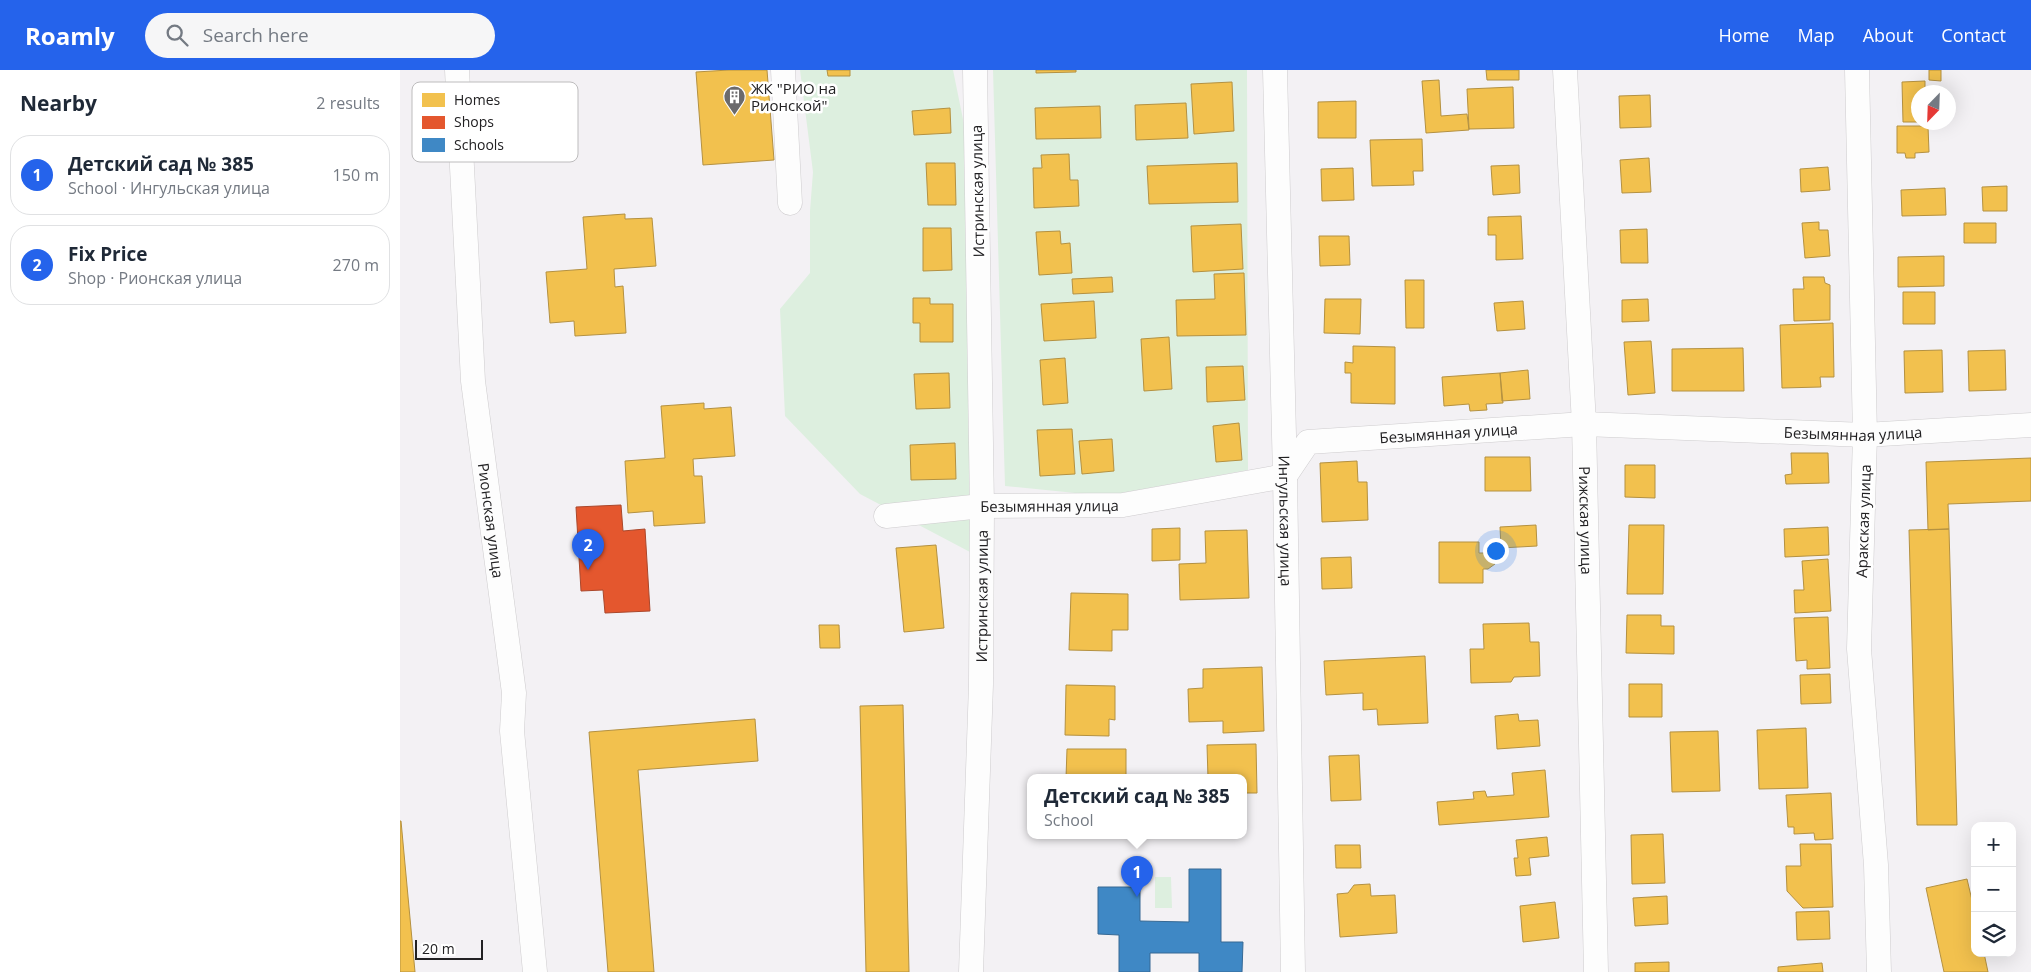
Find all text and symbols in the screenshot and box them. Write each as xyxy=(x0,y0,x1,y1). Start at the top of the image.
search box xyxy=(145,13,495,58)
text: Roamly xyxy=(25,19,115,52)
icon: search xyxy=(163,21,191,49)
text: Search here xyxy=(203,22,309,48)
text: Home xyxy=(1719,23,1769,47)
text: Map xyxy=(1797,23,1835,47)
text: About xyxy=(1863,23,1913,47)
text: Contact xyxy=(1941,23,2006,47)
place label: ЖК "РИО на Рионской" xyxy=(751,78,836,115)
legend xyxy=(412,82,578,162)
building icon: ЖК "РИО на Рионской" xyxy=(723,85,747,116)
north arrow xyxy=(1911,85,1956,130)
text: Nearby xyxy=(20,89,97,117)
text: Homes xyxy=(454,90,501,109)
text: 2 results xyxy=(316,92,380,114)
text: Shops xyxy=(454,112,494,131)
street label: Истринская улица xyxy=(966,124,988,258)
text: Schools xyxy=(454,135,504,154)
text: Детский сад № 385 xyxy=(68,151,254,177)
text: 1 xyxy=(32,164,42,186)
text: 150 m xyxy=(333,164,379,186)
text: School · Ингульская улица xyxy=(68,177,270,199)
text: Fix Price xyxy=(68,241,148,267)
text: 2 xyxy=(32,254,42,276)
text: 270 m xyxy=(333,254,379,276)
text: Shop · Рионская улица xyxy=(68,267,242,289)
street label: Безымянная улица xyxy=(1379,418,1518,447)
street label: Безымянная улица xyxy=(1783,422,1923,445)
street label: Ингульская улица xyxy=(1274,455,1297,587)
street label: Рионская улица xyxy=(474,462,509,579)
street label: Аракская улица xyxy=(1851,464,1875,578)
street label: Рижская улица xyxy=(1575,466,1597,575)
street label: Безымянная улица xyxy=(980,495,1119,516)
pin: 2 xyxy=(572,529,604,570)
street label: Истринская улица xyxy=(971,530,992,663)
your location xyxy=(1483,538,1509,564)
popup xyxy=(1027,774,1247,839)
text: Детский сад № 385 xyxy=(1044,783,1230,809)
text: School xyxy=(1044,809,1094,831)
map controls xyxy=(1971,822,2016,957)
button: + xyxy=(1971,822,2016,867)
pin: 1 xyxy=(1121,856,1153,897)
button: − xyxy=(1971,867,2016,912)
button: layers xyxy=(1971,912,2016,957)
scale bar xyxy=(415,937,482,960)
text: 20 m xyxy=(422,939,455,958)

